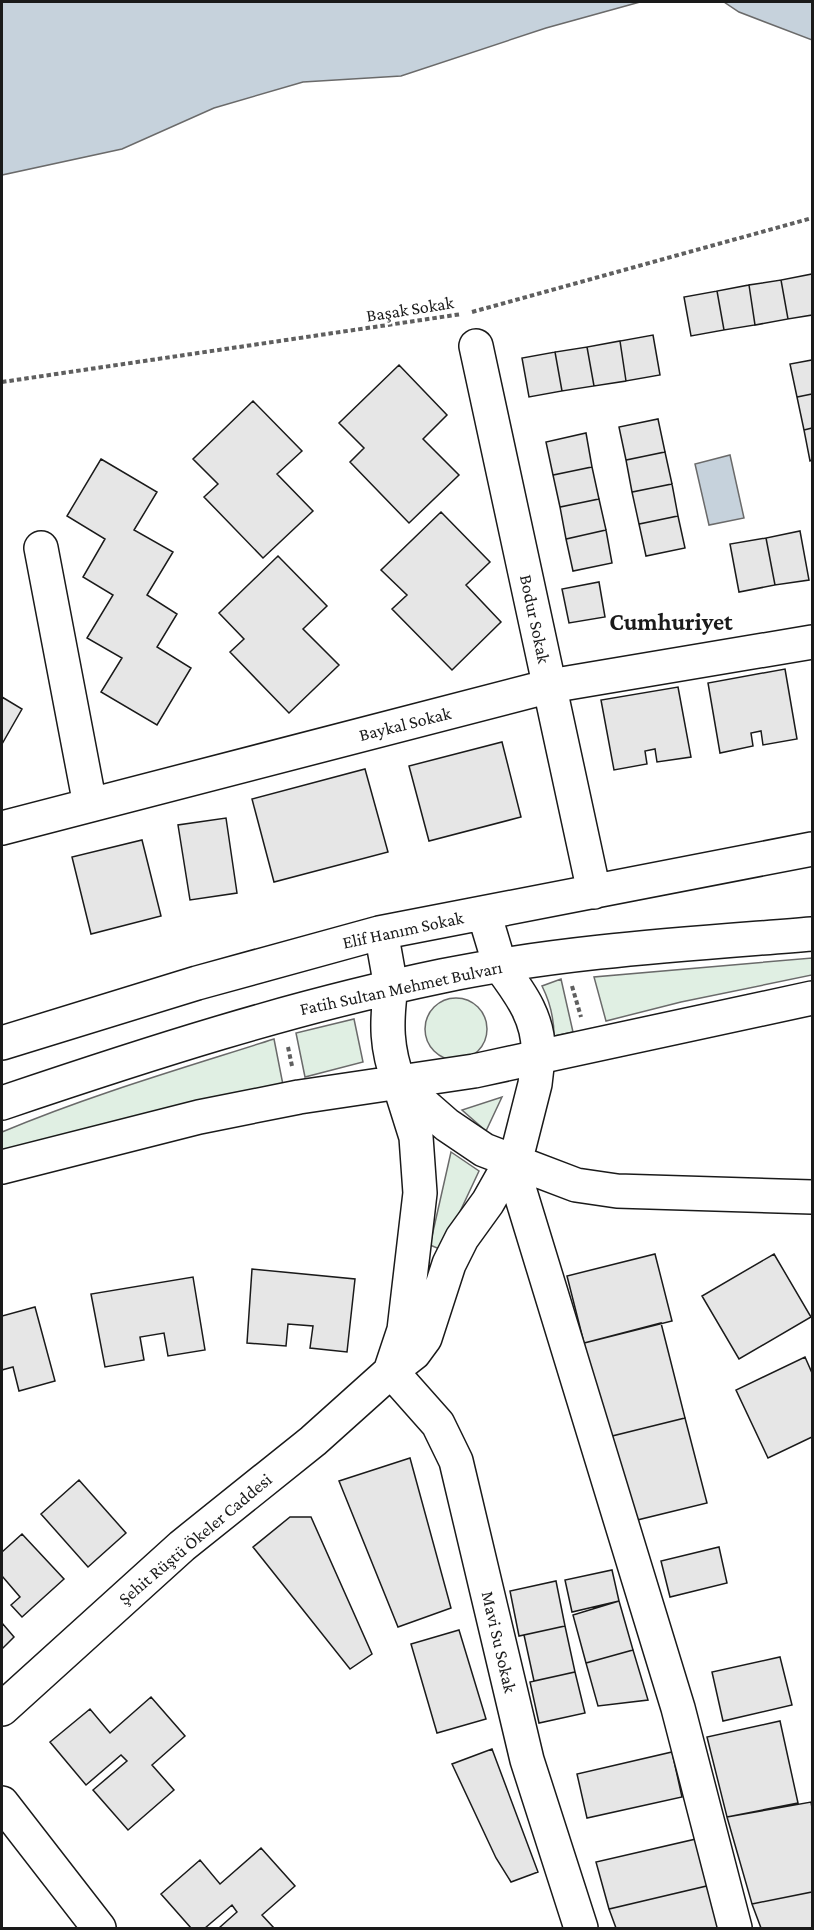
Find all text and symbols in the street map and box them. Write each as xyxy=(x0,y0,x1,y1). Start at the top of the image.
street label: Başak Sokak xyxy=(365,292,456,326)
street label: Bodur Sokak xyxy=(516,573,554,666)
district label: Cumhuriyet xyxy=(609,608,733,635)
street label: Baykal Sokak xyxy=(357,703,453,745)
street label: Elif Hanım Sokak xyxy=(341,907,466,953)
street label: Fatih Sultan Mehmet Bulvarı xyxy=(298,957,504,1019)
street label: Şehit Rüştü Ökeler Caddesi xyxy=(114,1469,276,1609)
street label: Mavi Su Sokak xyxy=(478,1589,521,1695)

